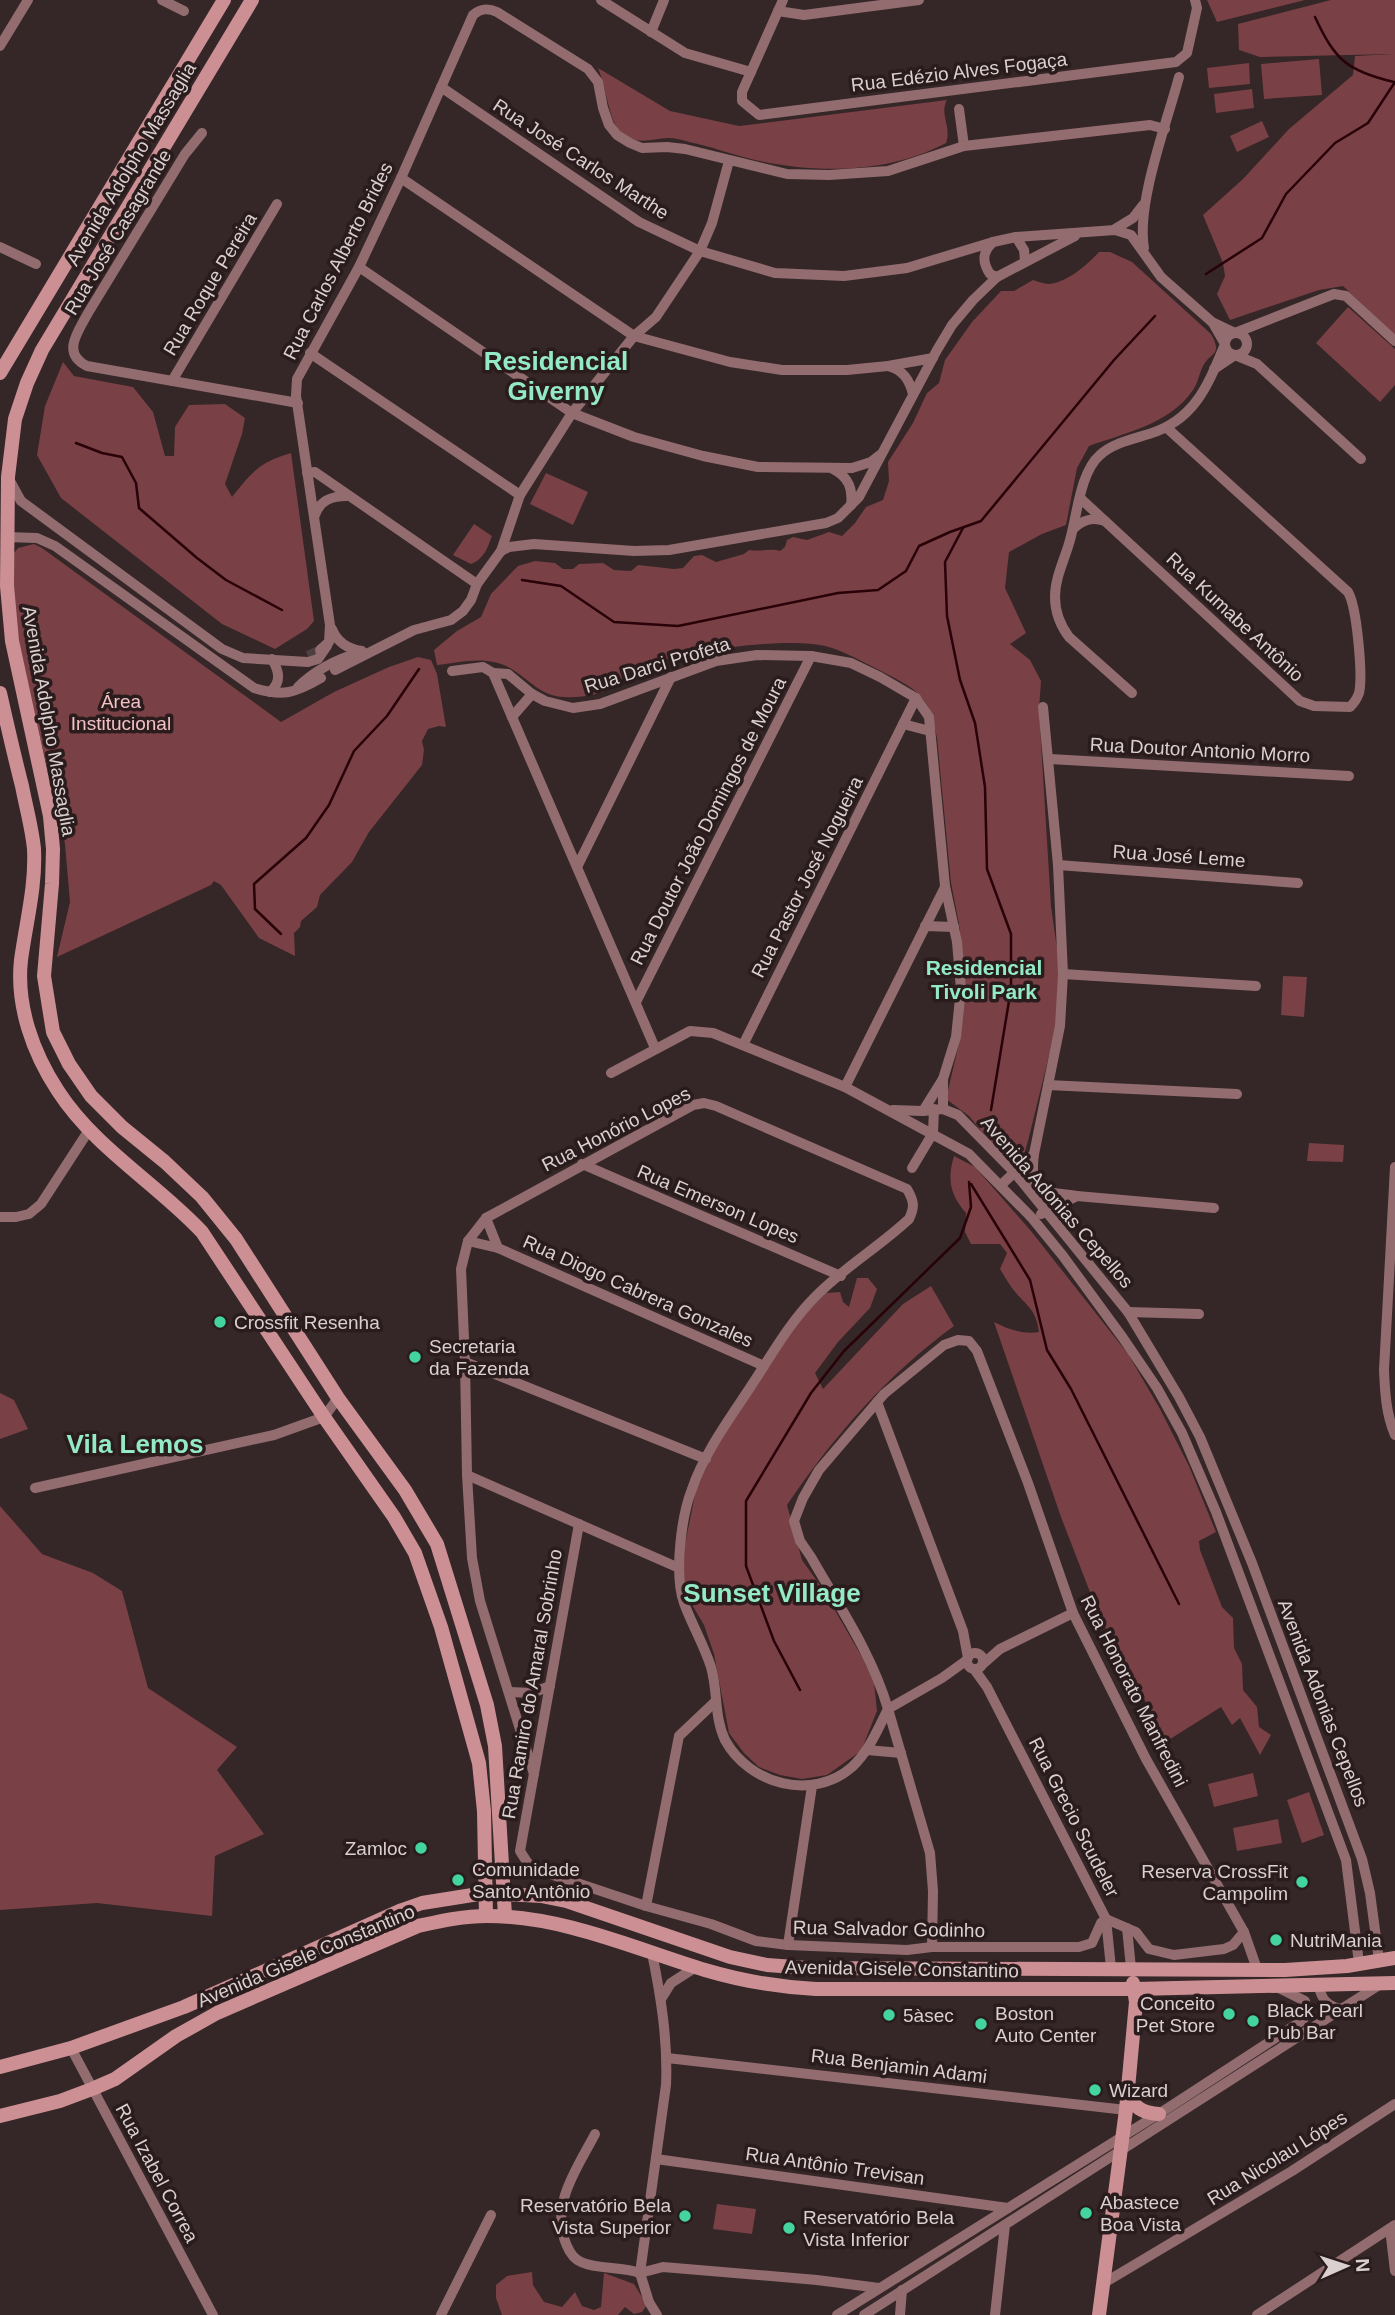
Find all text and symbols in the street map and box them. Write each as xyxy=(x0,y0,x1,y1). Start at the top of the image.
street label: Rua Edézio Alves Fogaça xyxy=(850,48,1069,96)
street label: Avenida Adolpho Massaglia xyxy=(62,58,200,269)
street label: Rua José Carlos Marthe xyxy=(489,94,673,224)
street label: Rua José Casagrande xyxy=(60,146,176,318)
street label: Rua Carlos Alberto Brides xyxy=(279,159,397,363)
street label: Rua Roque Pereira xyxy=(159,209,261,359)
district label: Residencial Giverny xyxy=(484,346,628,406)
street label: Rua Kumabe Antônio xyxy=(1162,548,1308,686)
street label: Avenida Adolpho Massaglia xyxy=(18,604,80,838)
street label: Rua Darci Profeta xyxy=(582,633,733,697)
street label: Rua Doutor João Domingos de Moura xyxy=(626,673,790,968)
park label: Área Institucional xyxy=(71,691,171,734)
street label: Rua Doutor Antonio Morro xyxy=(1089,734,1311,766)
street label: Rua Pastor José Nogueira xyxy=(747,773,867,981)
street label: Rua José Leme xyxy=(1112,841,1246,871)
district label: Residencial Tivoli Park xyxy=(926,956,1042,1003)
street label: Rua Honório Lopes xyxy=(538,1082,694,1176)
street label: Avenida Adonias Cepellos xyxy=(977,1112,1137,1292)
street label: Rua Emerson Lopes xyxy=(634,1160,802,1248)
street label: Rua Diogo Cabrera Gonzales xyxy=(520,1231,756,1351)
place label: Crossfit Resenha xyxy=(234,1312,380,1333)
marker: Crossfit Resenha xyxy=(212,1314,228,1330)
place label: Secretaria da Fazenda xyxy=(429,1336,530,1379)
marker: Secretaria da Fazenda xyxy=(407,1349,423,1365)
district label: Vila Lemos xyxy=(67,1429,203,1459)
street label: Rua Ramiro do Amaral Sobrinho xyxy=(498,1547,566,1821)
district label: Sunset Village xyxy=(683,1578,861,1608)
street label: Rua Honorato Manfredini xyxy=(1076,1592,1192,1790)
street label: Avenida Adonias Cepellos xyxy=(1274,1596,1372,1810)
street label: Rua Grecio Scudeler xyxy=(1025,1734,1124,1901)
place label: Zamloc xyxy=(345,1838,407,1859)
marker: Zamloc xyxy=(413,1840,429,1856)
place label: Comunidade Santo Antônio xyxy=(472,1859,590,1902)
place label: Reserva CrossFit Campolim xyxy=(1141,1861,1289,1904)
marker: Comunidade Santo Antônio xyxy=(450,1872,466,1888)
marker: Reserva CrossFit Campolim xyxy=(1294,1874,1310,1890)
street label: Avenida Gisele Constantino xyxy=(194,1901,418,2011)
street label: Rua Salvador Godinho xyxy=(793,1917,985,1941)
place label: NutriMania xyxy=(1290,1930,1382,1951)
marker: NutriMania xyxy=(1268,1932,1284,1948)
street label: Avenida Gisele Constantino xyxy=(785,1956,1019,1982)
place label: Conceito Pet Store xyxy=(1136,1993,1215,2036)
place label: Black Pearl Pub Bar xyxy=(1267,2000,1363,2043)
place label: Boston Auto Center xyxy=(995,2003,1097,2046)
place label: 5àsec xyxy=(903,2005,954,2026)
marker: Conceito Pet Store xyxy=(1221,2006,1237,2022)
marker: 5àsec xyxy=(881,2007,897,2023)
marker: Black Pearl Pub Bar xyxy=(1245,2013,1261,2029)
marker: Boston Auto Center xyxy=(973,2016,989,2032)
street label: Rua Benjamin Adami xyxy=(810,2045,988,2087)
place label: Wizard xyxy=(1109,2080,1168,2101)
marker: Wizard xyxy=(1087,2082,1103,2098)
street label: Rua Izabel Correa xyxy=(112,2100,203,2246)
street label: Rua Nicolau Lópes xyxy=(1203,2107,1351,2209)
street label: Rua Antônio Trevisan xyxy=(744,2143,926,2189)
place label: Abastece Boa Vista xyxy=(1100,2192,1181,2235)
place label: Reservatório Bela Vista Superior xyxy=(520,2195,672,2238)
marker: Abastece Boa Vista xyxy=(1078,2205,1094,2221)
place label: Reservatório Bela Vista Inferior xyxy=(803,2207,954,2250)
marker: Reservatório Bela Vista Superior xyxy=(677,2208,693,2224)
marker: Reservatório Bela Vista Inferior xyxy=(781,2220,797,2236)
north arrow xyxy=(1311,2231,1381,2301)
text: N xyxy=(1352,2258,1373,2273)

